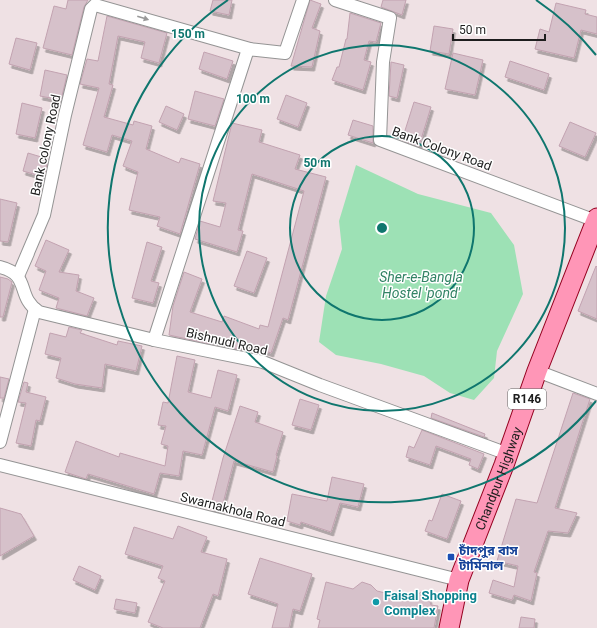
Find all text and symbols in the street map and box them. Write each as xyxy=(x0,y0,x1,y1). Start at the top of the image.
one-way arrow xyxy=(137,15,149,21)
scale bar xyxy=(453,16,545,42)
text: 50 m xyxy=(459,23,486,37)
text: 150 m xyxy=(171,27,205,41)
text: 100 m xyxy=(236,92,270,106)
street label: Bank colony Road xyxy=(27,93,64,197)
street label: Bank Colony Road xyxy=(390,123,494,173)
text: 50 m xyxy=(303,156,331,170)
centre of rings xyxy=(375,221,389,235)
water label: Sher-e-Bangla Hostel 'pond' xyxy=(379,269,463,301)
street label: Bishnudi Road xyxy=(185,325,269,358)
road number: R146 xyxy=(508,389,546,409)
street label: Chandpur Highway xyxy=(472,425,525,532)
street label: Swarnakhola Road xyxy=(179,489,287,530)
place label: চাঁদপুর বাস টার্মিনাল xyxy=(458,543,518,573)
marker: চাঁদপুর বাস টার্মিনাল xyxy=(446,552,456,562)
place label: Faisal Shopping Complex xyxy=(384,588,477,618)
marker: Faisal Shopping Complex xyxy=(371,597,381,607)

